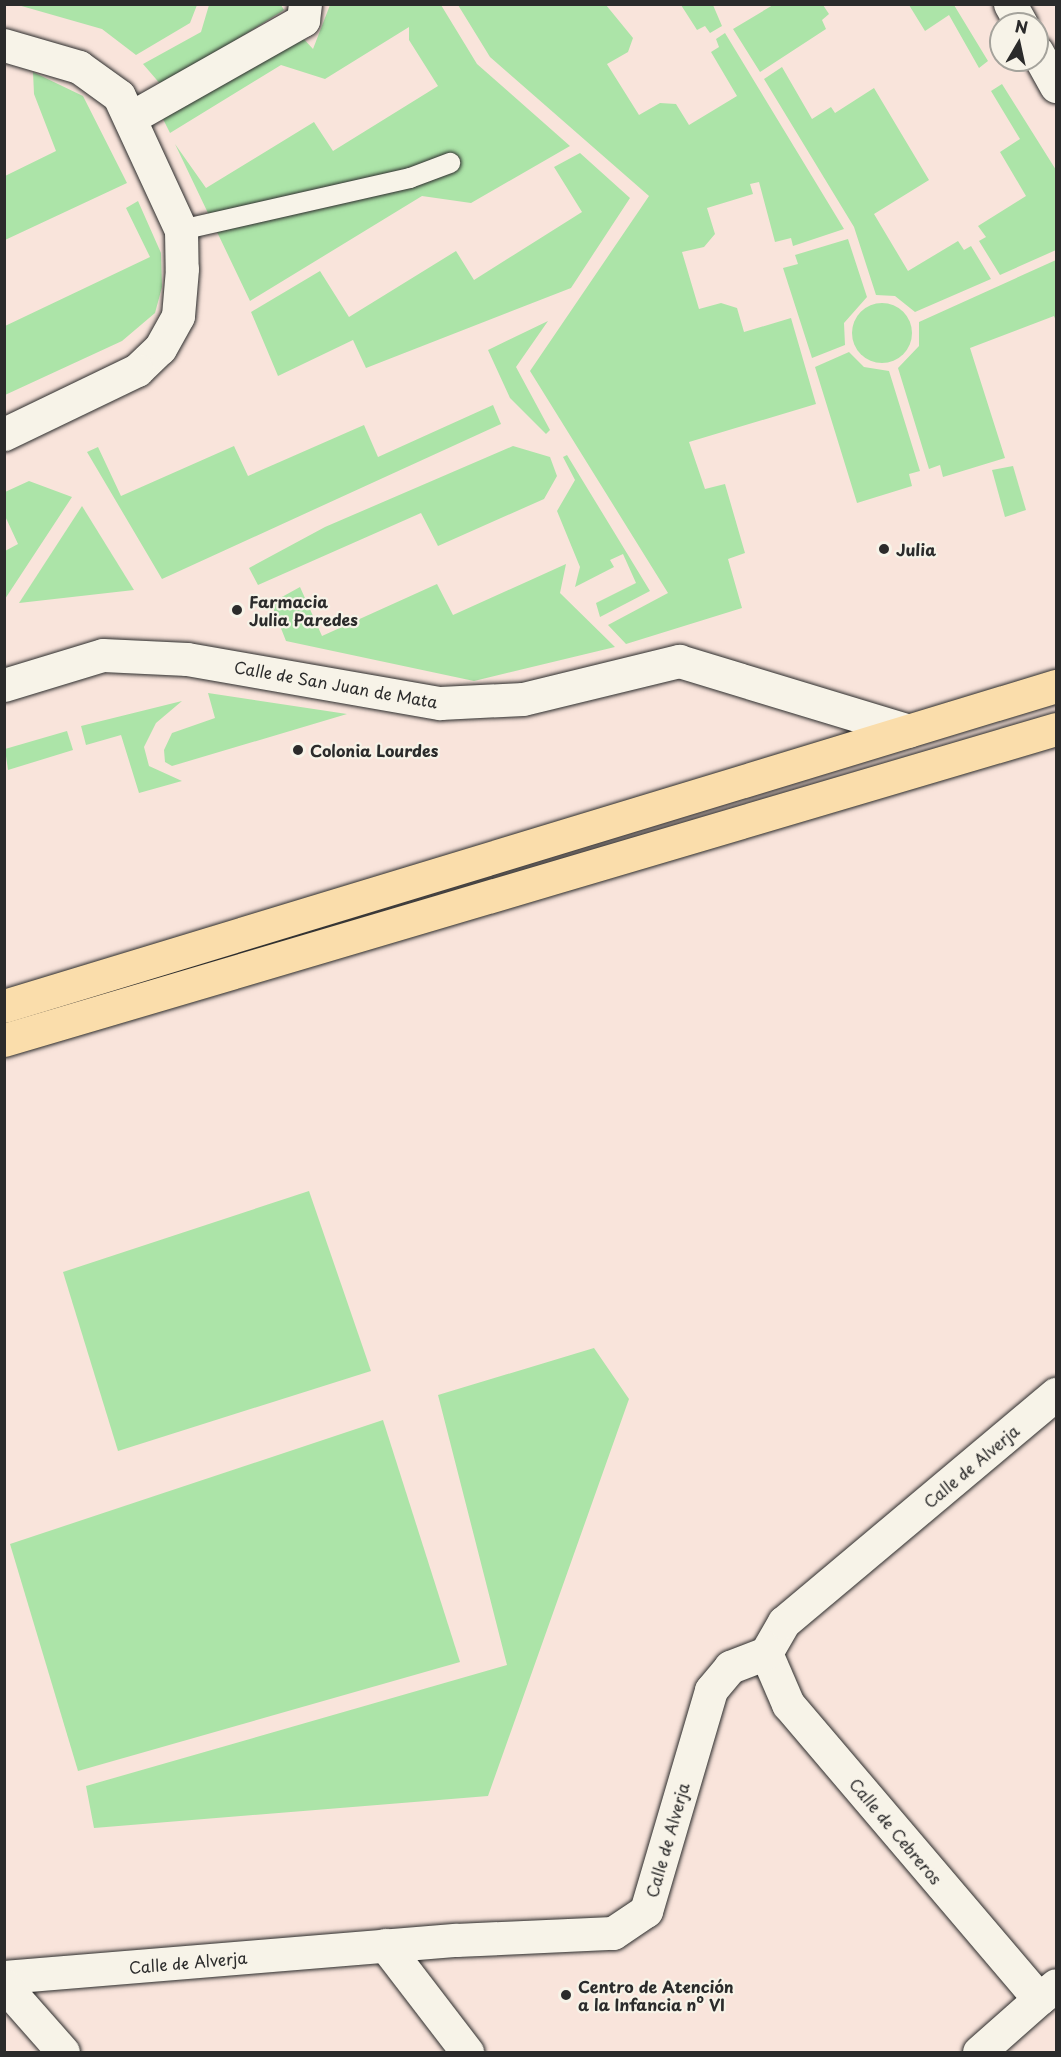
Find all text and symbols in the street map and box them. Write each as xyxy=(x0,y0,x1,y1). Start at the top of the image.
north arrow xyxy=(989,12,1049,72)
text: N xyxy=(1013,13,1030,39)
place label: Julia xyxy=(896,539,936,559)
marker: Julia xyxy=(877,542,891,556)
place label: Farmacia Julia Paredes xyxy=(249,591,358,629)
marker: Farmacia Julia Paredes xyxy=(230,603,244,617)
street label: Calle de San Juan de Mata xyxy=(231,656,441,712)
place label: Colonia Lourdes xyxy=(310,740,438,760)
marker: Colonia Lourdes xyxy=(291,743,305,757)
street label: Calle de Alverja xyxy=(918,1420,1024,1512)
street label: Calle de Cebreros xyxy=(845,1773,947,1889)
street label: Calle de Alverja xyxy=(641,1779,693,1901)
street label: Calle de Alverja xyxy=(127,1947,249,1977)
place label: Centro de Atención a la Infancia nº VI xyxy=(578,1976,735,2014)
marker: Centro de Atención a la Infancia nº VI xyxy=(559,1988,573,2002)

